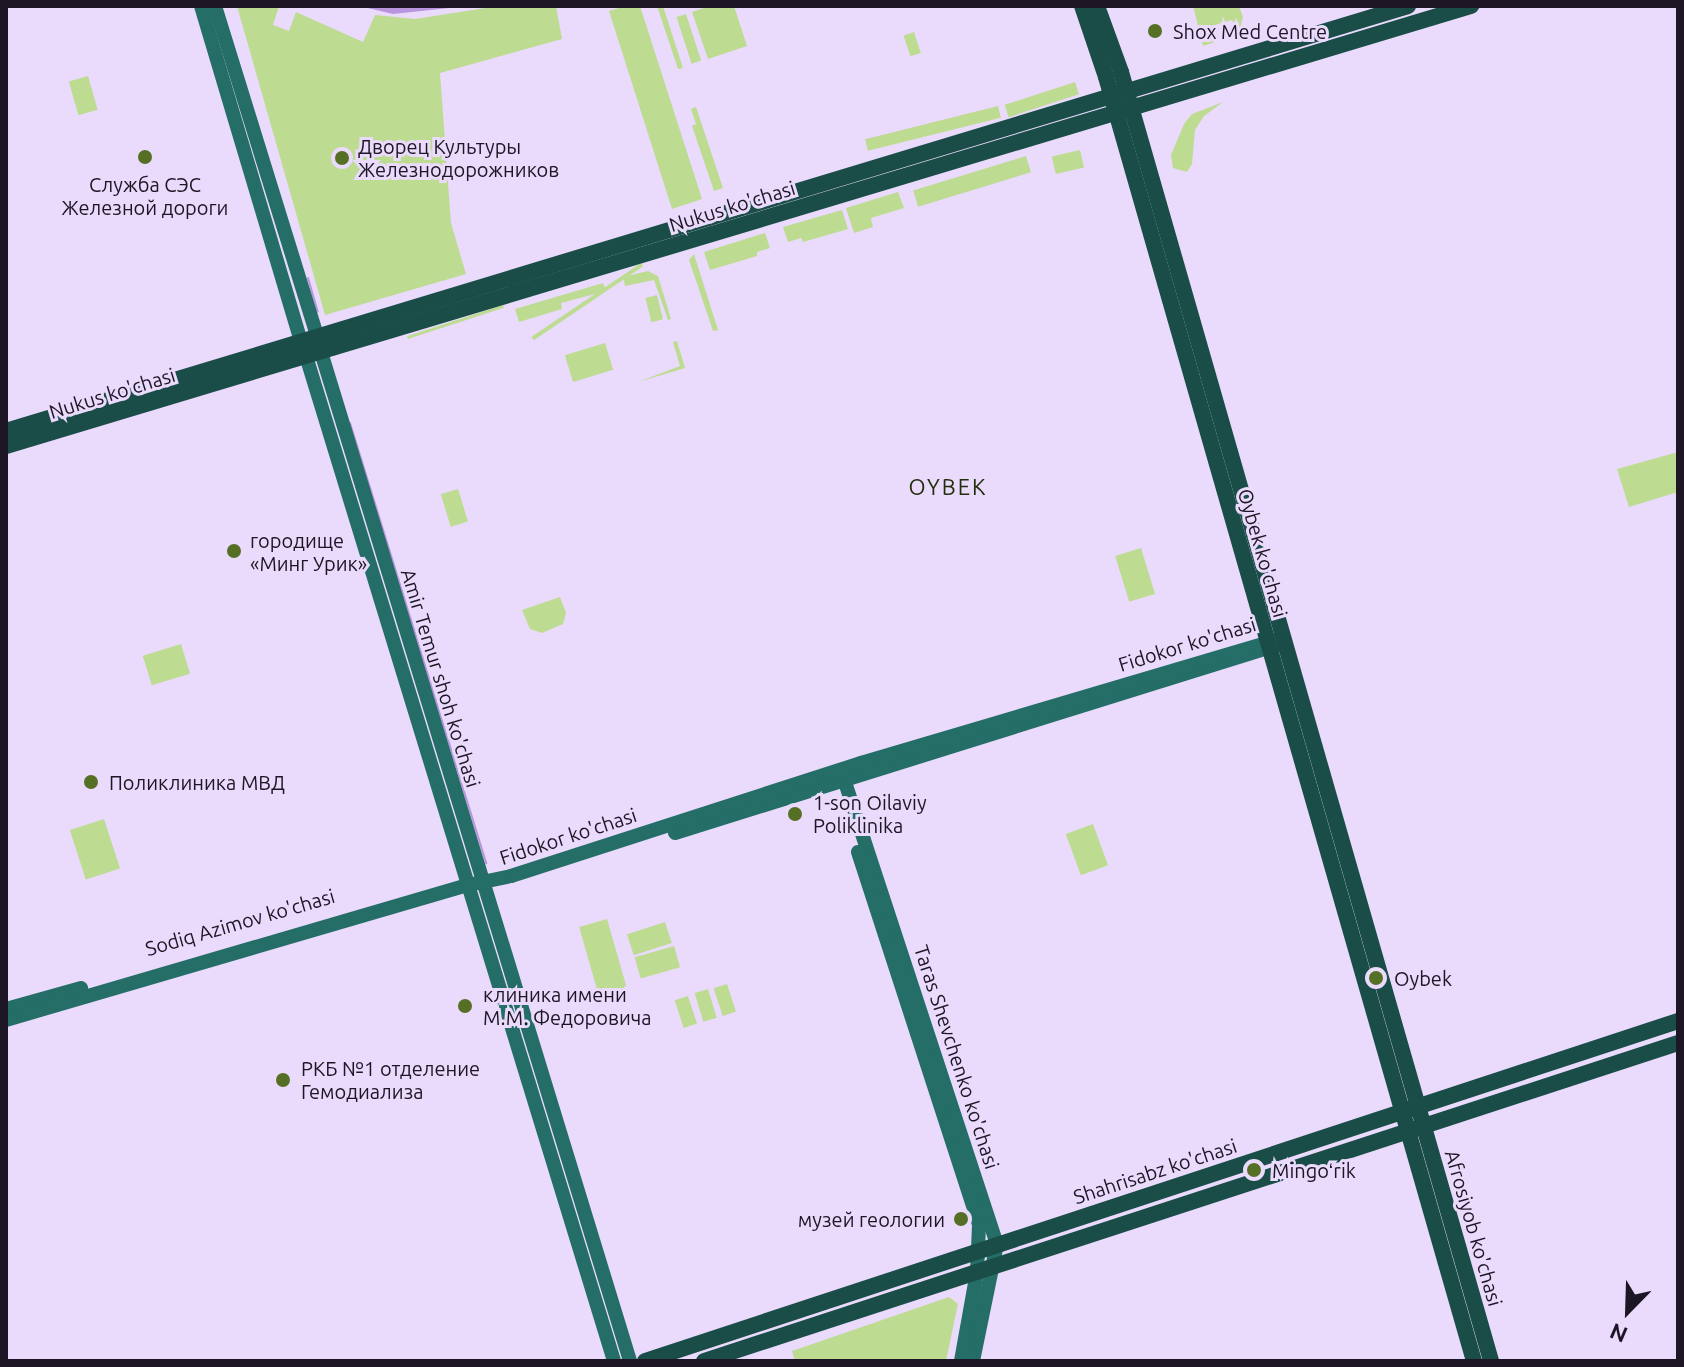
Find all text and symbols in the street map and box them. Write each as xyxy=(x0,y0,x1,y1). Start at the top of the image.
place label: Shox Med Centre xyxy=(1173,19,1327,43)
marker: Shox Med Centre xyxy=(1144,20,1166,42)
place label: Дворец Культуры Железнодорожников xyxy=(358,134,559,181)
marker: Служба СЭС Железной дороги xyxy=(134,146,156,168)
marker: Дворец Культуры Железнодорожников xyxy=(333,149,351,167)
place label: Служба СЭС Железной дороги xyxy=(62,172,228,219)
street label: Nukus ko'chasi xyxy=(666,175,798,237)
street label: Nukus ko'chasi xyxy=(46,362,178,424)
district label: OYBEK xyxy=(909,474,987,500)
street label: Oybek ko'chasi xyxy=(1233,486,1293,620)
place label: городище «Минг Урик» xyxy=(250,528,367,575)
marker: городище «Минг Урик» xyxy=(225,542,243,560)
street label: Amir Temur shoh ko'chasi xyxy=(396,566,486,790)
street label: Fidokor ko'chasi xyxy=(1115,612,1259,676)
place label: Поликлиника МВД xyxy=(109,770,285,794)
marker: Поликлиника МВД xyxy=(80,771,102,793)
place label: 1-son Oilaviy Poliklinika xyxy=(813,790,927,837)
street label: Fidokor ko'chasi xyxy=(496,803,640,869)
marker: 1-son Oilaviy Poliklinika xyxy=(784,803,806,825)
street label: Sodiq Azimov ko'chasi xyxy=(142,883,338,961)
street label: Taras Shevchenko ko'chasi xyxy=(909,942,1005,1172)
place label: Oybek xyxy=(1394,966,1452,990)
marker: Oybek xyxy=(1365,967,1387,989)
place label: клиника имени М.М. Федоровича xyxy=(483,982,652,1029)
marker: клиника имени М.М. Федоровича xyxy=(454,995,476,1017)
place label: РКБ №1 отделение Гемодиализа xyxy=(301,1056,480,1103)
marker: РКБ №1 отделение Гемодиализа xyxy=(272,1069,294,1091)
street label: Shahrisabz ko'chasi xyxy=(1070,1133,1240,1209)
street label: Afrosiyob ko'chasi xyxy=(1440,1147,1508,1309)
place label: Mingoʻrik xyxy=(1272,1158,1357,1182)
marker: Mingoʻrik xyxy=(1243,1159,1265,1181)
place label: музей геологии xyxy=(798,1207,945,1231)
marker: музей геологии xyxy=(952,1210,970,1228)
north arrow xyxy=(1588,1271,1668,1351)
text: N xyxy=(1606,1319,1631,1348)

